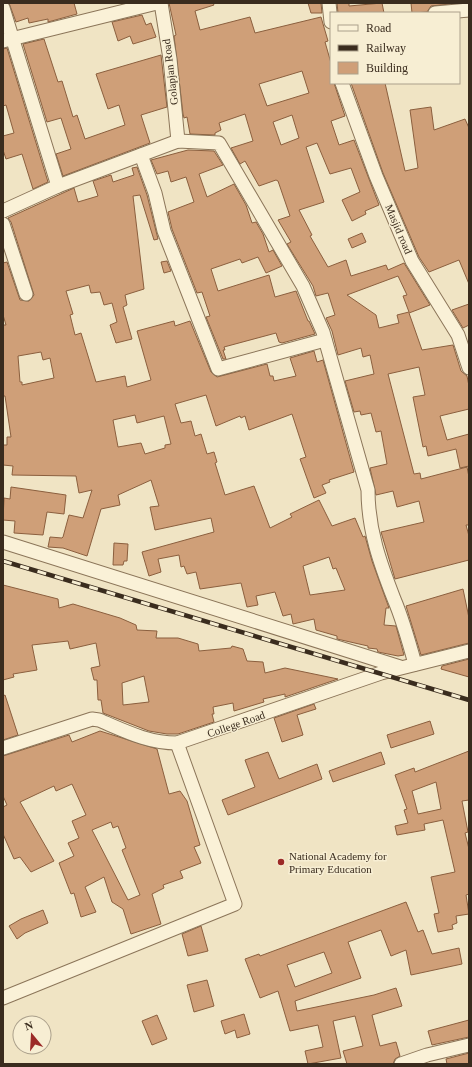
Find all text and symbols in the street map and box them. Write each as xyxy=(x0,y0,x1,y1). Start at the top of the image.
legend xyxy=(330,12,460,84)
text: Road xyxy=(366,21,391,35)
street label: Golapjan Road xyxy=(160,38,180,106)
text: Railway xyxy=(366,41,406,55)
text: Building xyxy=(366,61,408,75)
street label: Masjid road xyxy=(383,202,415,256)
street label: College Road xyxy=(206,708,267,739)
place label: National Academy for Primary Education xyxy=(289,850,387,875)
marker: National Academy for Primary Education xyxy=(276,857,286,867)
north arrow xyxy=(12,1015,52,1055)
text: N xyxy=(23,1019,35,1032)

